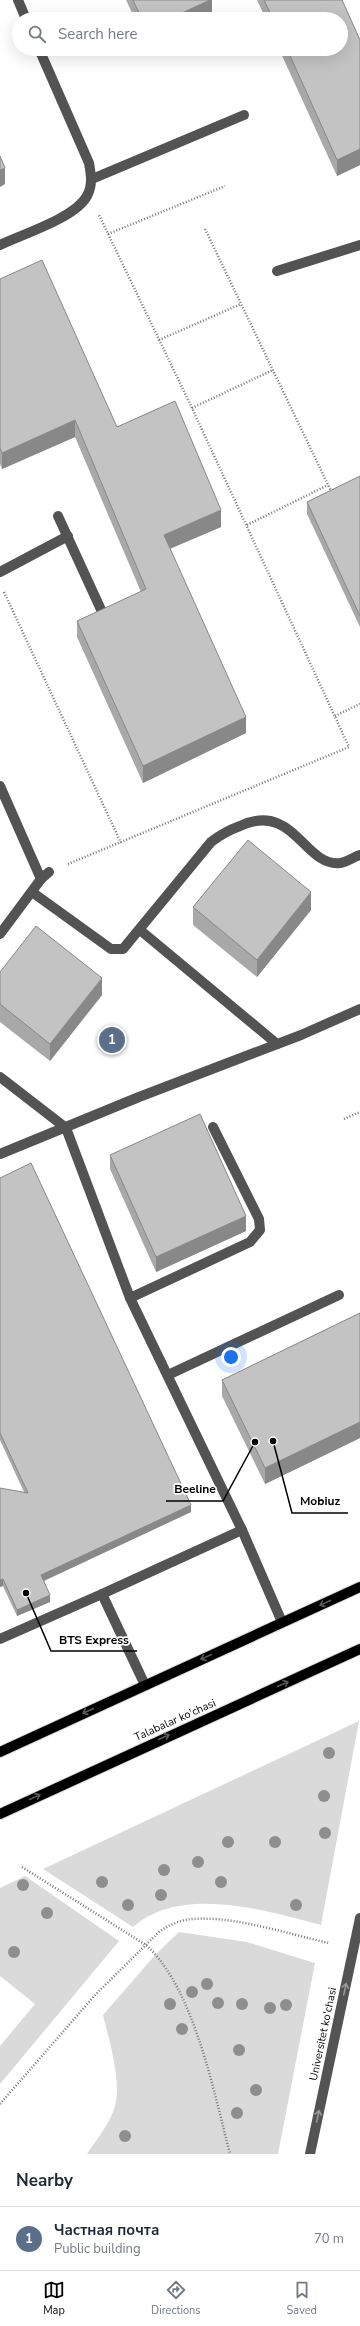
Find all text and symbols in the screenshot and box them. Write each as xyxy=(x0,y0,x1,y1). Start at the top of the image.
search box xyxy=(12,12,348,56)
icon: search xyxy=(26,23,48,45)
text: Search here xyxy=(58,24,138,44)
pin: 1 xyxy=(99,1025,125,1055)
your location xyxy=(221,1347,241,1367)
callout: Beeline xyxy=(166,1477,223,1501)
text: Beeline xyxy=(174,1481,216,1497)
callout: Mobiuz xyxy=(292,1489,348,1513)
text: Mobiuz xyxy=(300,1493,340,1509)
one-way arrow xyxy=(319,1600,331,1607)
callout: BTS Express xyxy=(51,1627,137,1651)
text: BTS Express xyxy=(59,1632,129,1648)
one-way arrow xyxy=(201,1654,213,1661)
one-way arrow xyxy=(276,1680,288,1687)
street label: Talabalar ko'chasi xyxy=(132,1695,218,1745)
one-way arrow xyxy=(83,1708,95,1715)
one-way arrow xyxy=(158,1733,170,1741)
one-way arrow xyxy=(29,1793,41,1800)
one-way arrow xyxy=(342,1983,350,1996)
street label: Universitet ko'chasi xyxy=(306,1986,340,2082)
one-way arrow xyxy=(315,2110,323,2123)
text: Nearby xyxy=(16,2169,73,2192)
text: Частная почта xyxy=(54,2220,159,2240)
text: 1 xyxy=(25,2230,33,2248)
text: 70 m xyxy=(314,2230,344,2248)
text: Public building xyxy=(54,2240,141,2258)
tab: Map xyxy=(43,2279,65,2318)
tab: Directions xyxy=(151,2279,201,2318)
tab: Saved xyxy=(287,2279,317,2318)

